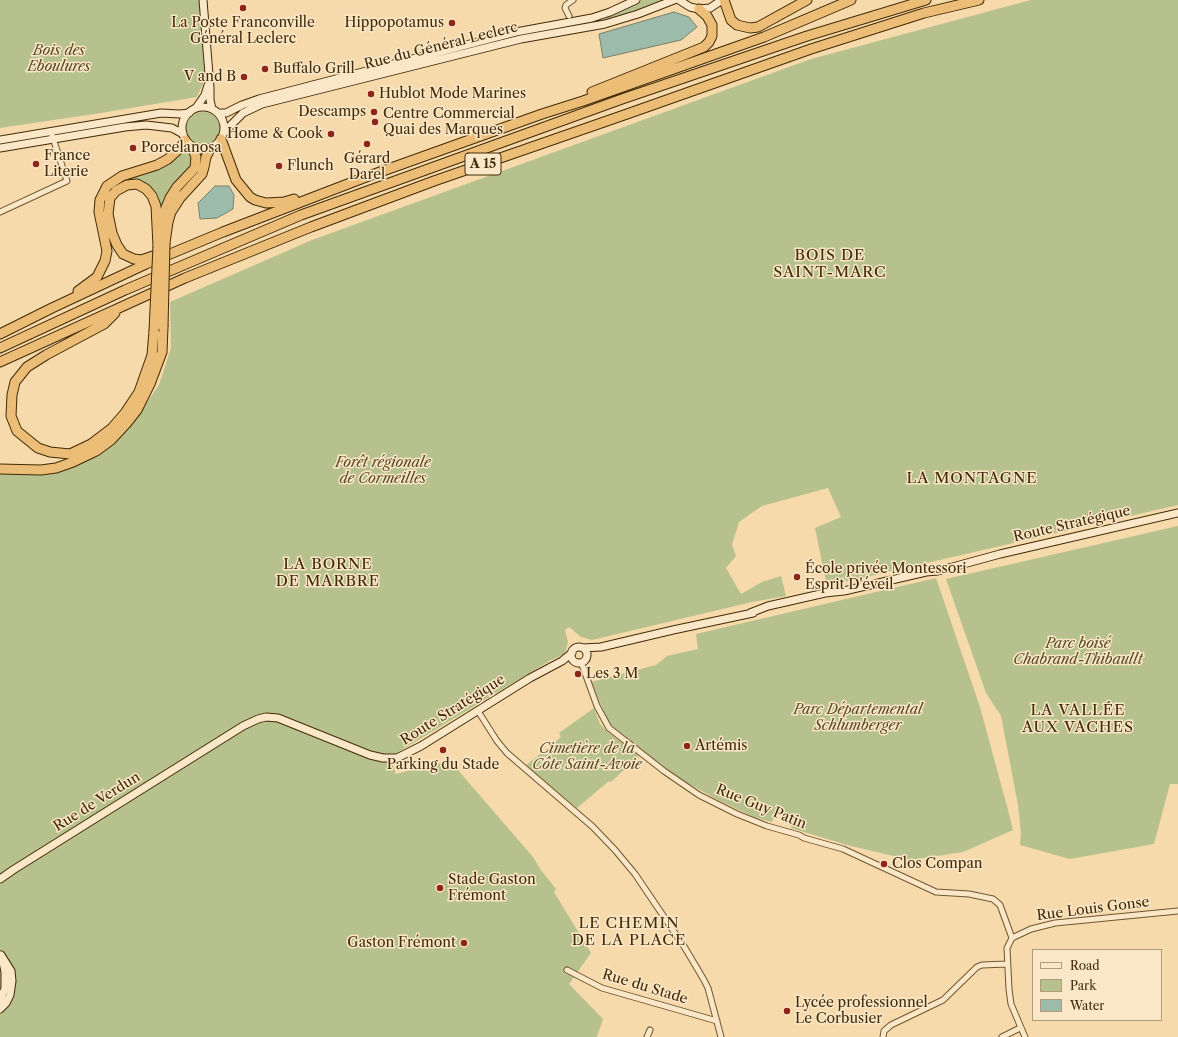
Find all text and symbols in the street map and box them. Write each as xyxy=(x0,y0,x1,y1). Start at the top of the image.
marker: La Poste Franconville Général Leclerc xyxy=(238,3,248,13)
place label: La Poste Franconville Général Leclerc xyxy=(171,15,315,48)
place label: Hippopotamus xyxy=(345,15,444,31)
marker: Hippopotamus xyxy=(447,18,457,28)
street label: Rue du Général Leclerc xyxy=(363,19,519,73)
park label: Bois des Eboulures xyxy=(27,43,91,76)
place label: Buffalo Grill xyxy=(273,61,355,77)
marker: Buffalo Grill xyxy=(260,64,270,74)
place label: V and B xyxy=(184,69,236,85)
marker: V and B xyxy=(239,72,249,82)
place label: Hublot Mode Marines xyxy=(379,86,526,102)
marker: Hublot Mode Marines xyxy=(366,89,376,99)
place label: Descamps xyxy=(298,104,366,120)
place label: Centre Commercial Quai des Marques xyxy=(383,106,515,138)
marker: Descamps xyxy=(369,107,379,117)
marker: Centre Commercial Quai des Marques xyxy=(370,117,380,127)
place label: Home & Cook xyxy=(227,126,323,142)
marker: Home & Cook xyxy=(326,129,336,139)
marker: Gérard Darel xyxy=(362,139,372,149)
place label: Porcelanosa xyxy=(141,140,222,156)
marker: Porcelanosa xyxy=(128,143,138,153)
place label: France Literie xyxy=(44,148,90,180)
place label: Gérard Darel xyxy=(344,151,390,184)
road number: A 15 xyxy=(465,153,501,175)
place label: Flunch xyxy=(287,158,334,174)
marker: France Literie xyxy=(31,159,41,169)
marker: Flunch xyxy=(274,161,284,171)
district label: BOIS DE SAINT-MARC xyxy=(773,247,887,282)
park label: Forêt régionale de Cormeilles xyxy=(335,455,431,488)
district label: LA MONTAGNE xyxy=(906,470,1038,488)
street label: Route Stratégique xyxy=(1012,502,1132,546)
district label: LA BORNE DE MARBRE xyxy=(276,556,380,591)
place label: École privée Montessori Esprit D'éveil xyxy=(805,561,966,594)
marker: École privée Montessori Esprit D'éveil xyxy=(792,572,802,582)
park label: Parc boisé Chabrand-Thibaullt xyxy=(1013,636,1143,668)
place label: Les 3 M xyxy=(586,666,638,682)
marker: Les 3 M xyxy=(573,669,583,679)
street label: Route Stratégique xyxy=(398,671,508,749)
park label: Parc Départemental Schlumberger xyxy=(793,702,923,734)
district label: LA VALLÉE AUX VACHES xyxy=(1022,702,1134,737)
place label: Artémis xyxy=(695,738,747,754)
park label: Cimetière de la Côte Saint-Avoie xyxy=(532,741,642,774)
marker: Artémis xyxy=(682,741,692,751)
marker: Parking du Stade xyxy=(438,745,448,755)
place label: Parking du Stade xyxy=(387,757,499,773)
street label: Rue de Verdun xyxy=(51,769,143,835)
street label: Rue Guy Patin xyxy=(713,781,809,833)
place label: Clos Compan xyxy=(892,856,983,872)
marker: Clos Compan xyxy=(879,859,889,869)
place label: Stade Gaston Frémont xyxy=(448,872,536,904)
marker: Stade Gaston Frémont xyxy=(435,883,445,893)
street label: Rue Louis Gonse xyxy=(1036,894,1150,924)
district label: LE CHEMIN DE LA PLACE xyxy=(572,915,686,950)
place label: Gaston Frémont xyxy=(347,935,456,951)
marker: Gaston Frémont xyxy=(459,938,469,948)
legend xyxy=(1032,949,1162,1021)
text: Road xyxy=(1070,958,1100,973)
street label: Rue du Stade xyxy=(600,966,690,1008)
text: Park xyxy=(1070,978,1096,993)
place label: Lycée professionnel Le Corbusier xyxy=(795,995,928,1028)
text: Water xyxy=(1070,998,1104,1013)
marker: Lycée professionnel Le Corbusier xyxy=(782,1006,792,1016)

